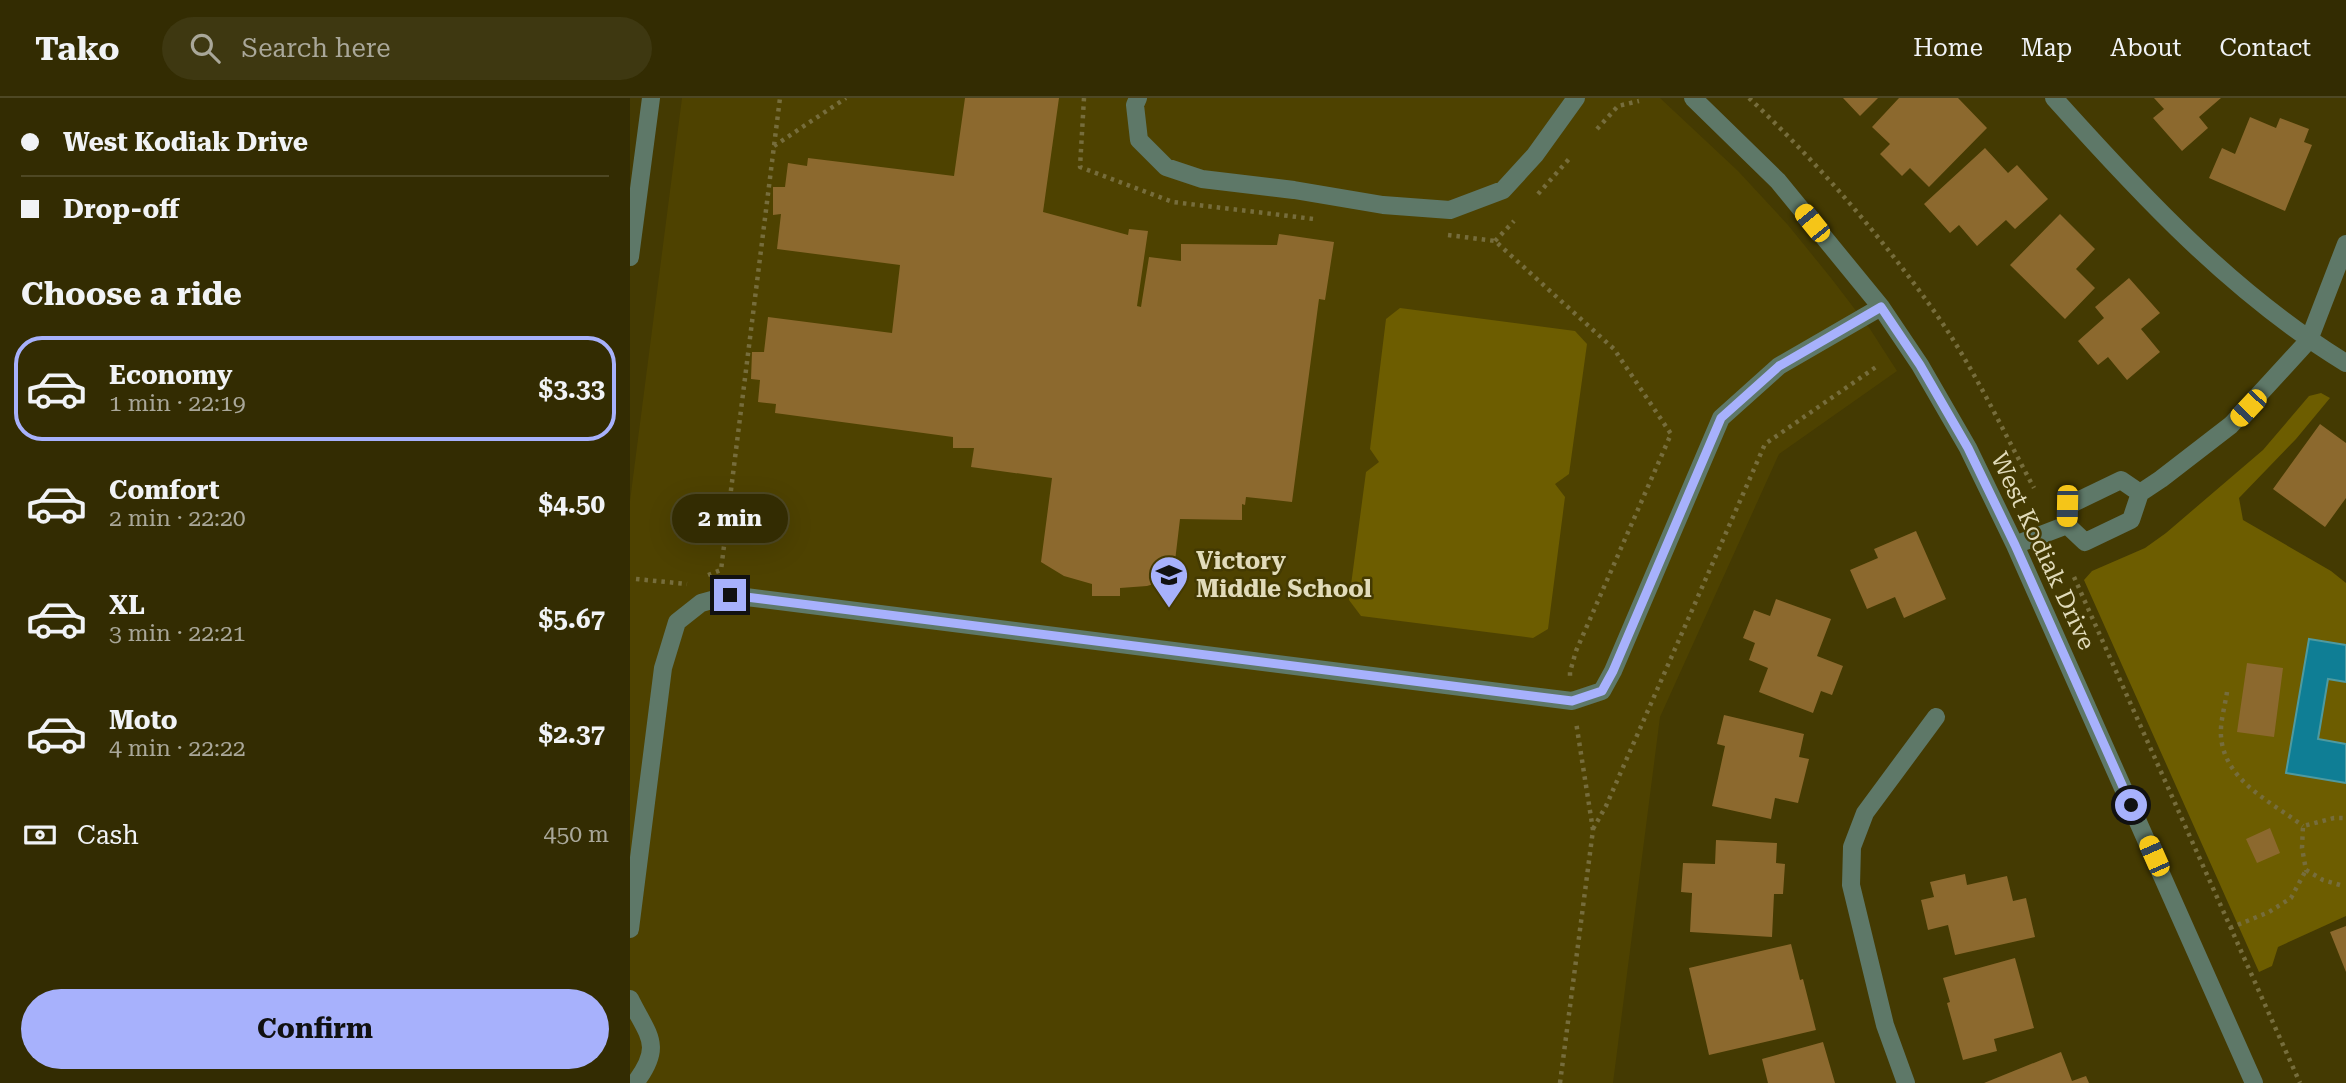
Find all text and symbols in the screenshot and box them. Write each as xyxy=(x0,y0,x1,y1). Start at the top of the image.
search box xyxy=(162,17,652,80)
text: Tako xyxy=(35,29,120,68)
icon: search xyxy=(186,29,224,67)
text: Search here xyxy=(242,33,390,63)
text: Home xyxy=(1913,34,1983,62)
text: Map xyxy=(2021,34,2072,62)
text: About xyxy=(2110,34,2181,62)
text: Contact xyxy=(2219,34,2311,62)
text: West Kodiak Drive xyxy=(63,127,308,157)
text: Drop-off xyxy=(63,194,179,224)
car xyxy=(1791,200,1834,246)
text: Choose a ride xyxy=(21,275,242,313)
icon: car xyxy=(25,357,88,420)
text: Economy xyxy=(109,360,232,390)
text: $3.33 xyxy=(539,374,605,404)
car xyxy=(2226,385,2271,431)
text: 1 min · 22:19 xyxy=(109,390,246,417)
street label: West Kodiak Drive xyxy=(1985,448,2101,654)
icon: car xyxy=(25,472,88,535)
text: Comfort xyxy=(109,475,219,505)
car xyxy=(2057,485,2078,527)
text: $4.50 xyxy=(539,489,605,519)
callout: 2 min xyxy=(672,494,788,542)
text: 2 min · 22:20 xyxy=(109,505,246,532)
text: 2 min xyxy=(698,505,762,532)
place label: Victory Middle School xyxy=(1196,547,1372,603)
school or university icon: Victory Middle School xyxy=(1148,554,1190,609)
route end xyxy=(714,579,746,611)
icon: car xyxy=(25,587,88,650)
text: XL xyxy=(109,590,145,620)
text: $5.67 xyxy=(539,604,605,634)
text: 3 min · 22:21 xyxy=(109,620,246,647)
icon: car xyxy=(25,702,88,765)
text: Moto xyxy=(109,705,178,735)
text: $2.37 xyxy=(539,719,605,749)
text: 4 min · 22:22 xyxy=(109,735,246,762)
route start xyxy=(2115,789,2147,821)
icon: cash xyxy=(21,816,59,854)
text: Cash xyxy=(77,820,139,850)
text: 450 m xyxy=(544,821,609,848)
car xyxy=(2136,833,2173,879)
button: Confirm xyxy=(21,989,609,1069)

